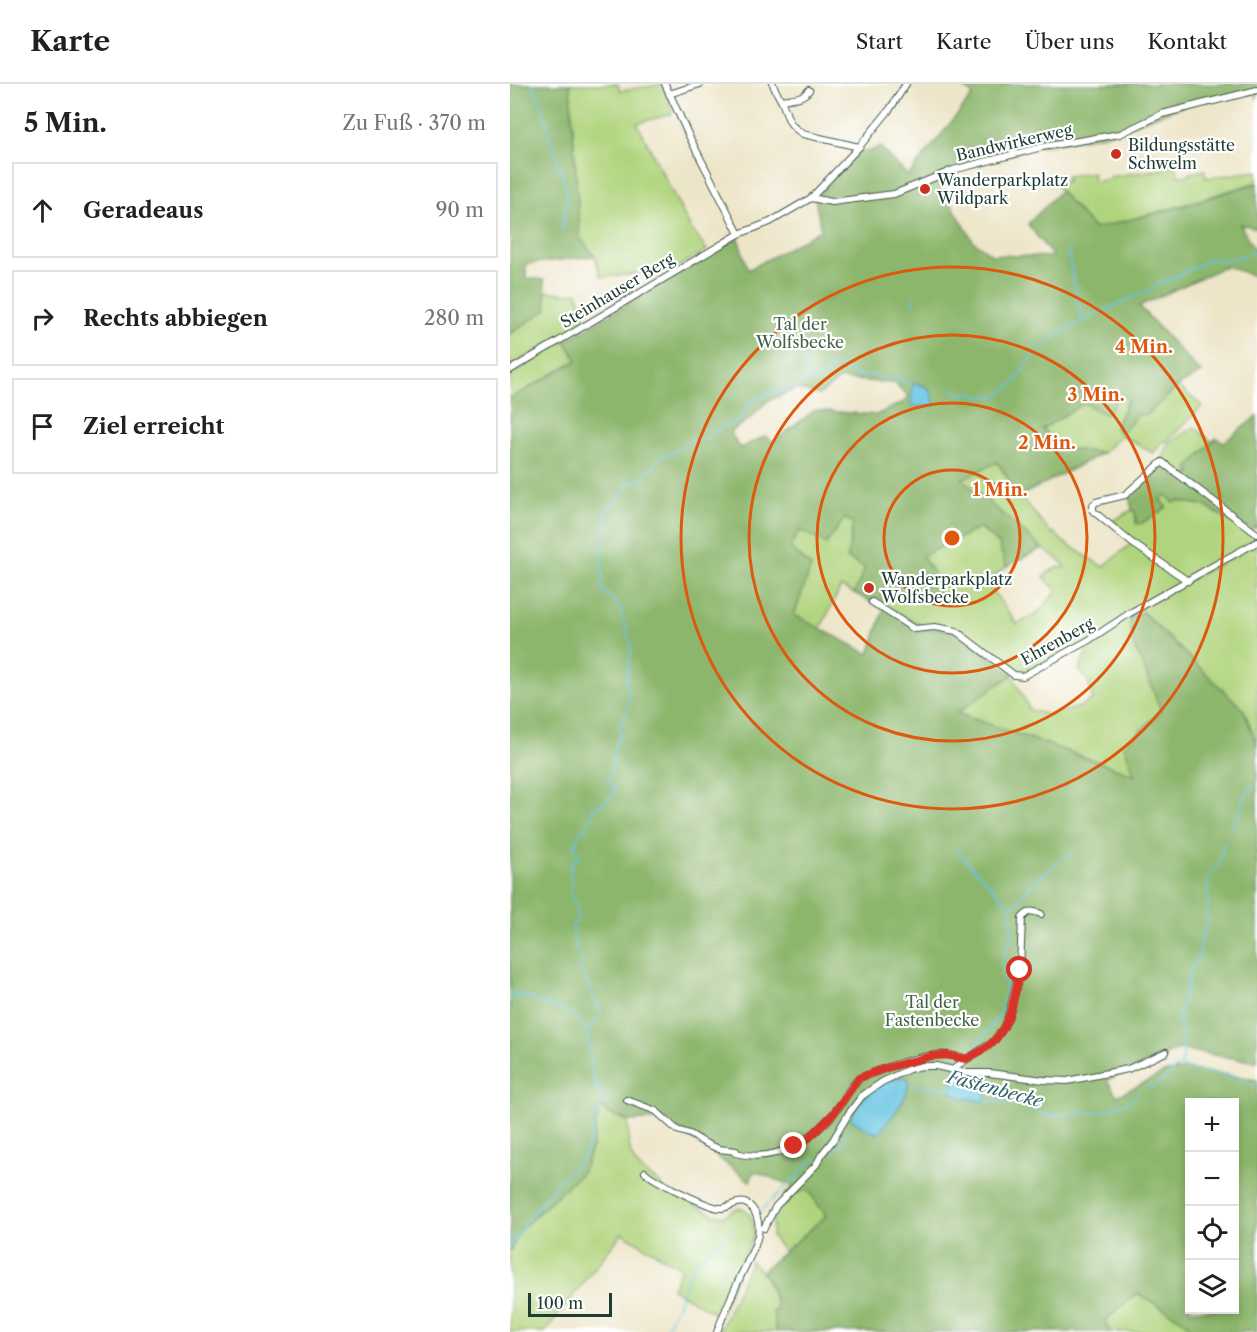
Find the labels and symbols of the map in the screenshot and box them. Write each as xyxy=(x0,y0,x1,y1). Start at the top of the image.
street label: Bandwirkerweg xyxy=(954,119,1075,165)
place label: Bildungsstätte Schwelm xyxy=(1128,135,1235,173)
marker: Bildungsstätte Schwelm xyxy=(1109,147,1123,161)
place label: Wanderparkplatz Wildpark xyxy=(936,170,1068,208)
marker: Wanderparkplatz Wildpark xyxy=(918,182,932,196)
street label: Steinhauser Berg xyxy=(556,248,678,332)
park label: Tal der Wolfsbecke xyxy=(755,314,844,352)
text: 4 Min. xyxy=(1115,336,1173,358)
text: 3 Min. xyxy=(1067,384,1125,406)
text: 2 Min. xyxy=(1018,432,1076,454)
text: 1 Min. xyxy=(972,479,1028,501)
centre of rings xyxy=(942,528,962,548)
place label: Wanderparkplatz Wolfsbecke xyxy=(880,569,1012,607)
marker: Wanderparkplatz Wolfsbecke xyxy=(862,581,876,595)
street label: Ehrenberg xyxy=(1017,613,1097,669)
route start xyxy=(1006,956,1032,982)
park label: Tal der Fastenbecke xyxy=(885,992,979,1030)
water label: Fastenbecke xyxy=(943,1065,1046,1113)
route end xyxy=(780,1132,806,1158)
scale bar xyxy=(528,1290,612,1318)

